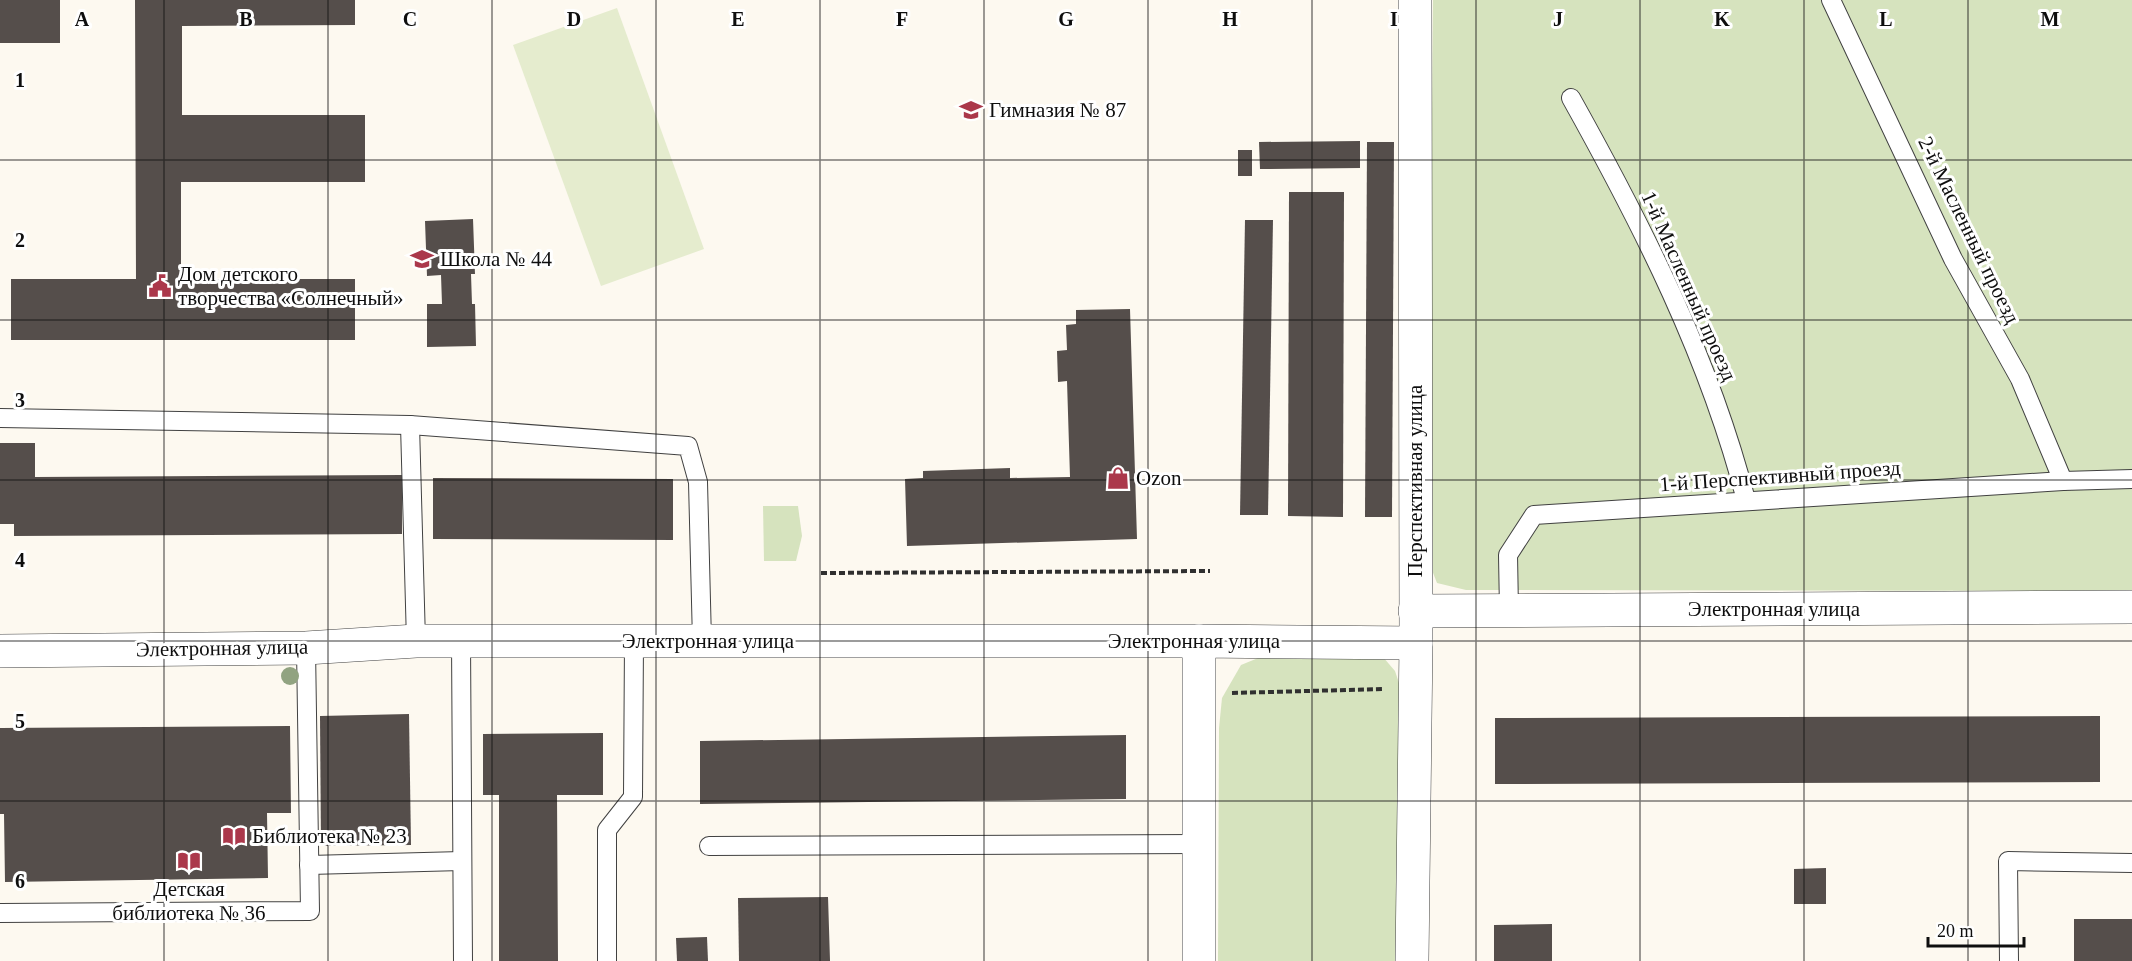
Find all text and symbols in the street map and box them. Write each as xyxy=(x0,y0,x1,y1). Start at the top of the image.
text: A xyxy=(75,8,90,30)
text: B xyxy=(239,8,253,30)
text: C xyxy=(403,8,417,30)
text: D xyxy=(567,8,581,30)
text: E xyxy=(731,8,745,30)
text: F xyxy=(896,8,908,30)
text: G xyxy=(1058,8,1074,30)
text: H xyxy=(1222,8,1238,30)
text: I xyxy=(1390,8,1398,30)
text: J xyxy=(1553,8,1563,30)
text: K xyxy=(1714,8,1730,30)
text: L xyxy=(1879,8,1893,30)
text: M xyxy=(2041,8,2060,30)
text: 1 xyxy=(15,69,25,91)
school or university icon: Гимназия № 87 xyxy=(958,97,984,123)
place label: Гимназия № 87 xyxy=(989,98,1126,122)
street label: 2-й Масленный проезд xyxy=(1913,133,2025,328)
street label: 1-й Масленный проезд xyxy=(1636,188,1742,385)
text: 2 xyxy=(15,229,25,251)
school or university icon: Школа № 44 xyxy=(409,246,435,272)
place label: Школа № 44 xyxy=(440,247,552,271)
place label: Дом детского творчества «Солнечный» xyxy=(178,262,403,310)
public building icon: Дом детского творчества «Солнечный» xyxy=(147,273,173,299)
street label: Перспективная улица xyxy=(1403,384,1427,577)
text: 3 xyxy=(15,389,25,411)
street label: 1-й Перспективный проезд xyxy=(1659,456,1902,496)
shop icon: Ozon xyxy=(1105,465,1131,491)
place label: Ozon xyxy=(1136,466,1182,490)
text: 4 xyxy=(15,549,25,571)
street label: Электронная улица xyxy=(1688,597,1861,621)
street label: Электронная улица xyxy=(622,629,795,653)
street label: Электронная улица xyxy=(1108,629,1281,653)
street label: Электронная улица xyxy=(136,634,309,662)
text: 5 xyxy=(15,710,25,732)
library icon: Библиотека № 23 xyxy=(221,823,247,849)
place label: Библиотека № 23 xyxy=(252,824,407,848)
library icon: Детская библиотека № 36 xyxy=(176,848,202,874)
text: 6 xyxy=(15,870,25,892)
place label: Детская библиотека № 36 xyxy=(112,877,266,925)
scale bar xyxy=(1928,910,2024,948)
text: 20 m xyxy=(1937,921,1974,941)

